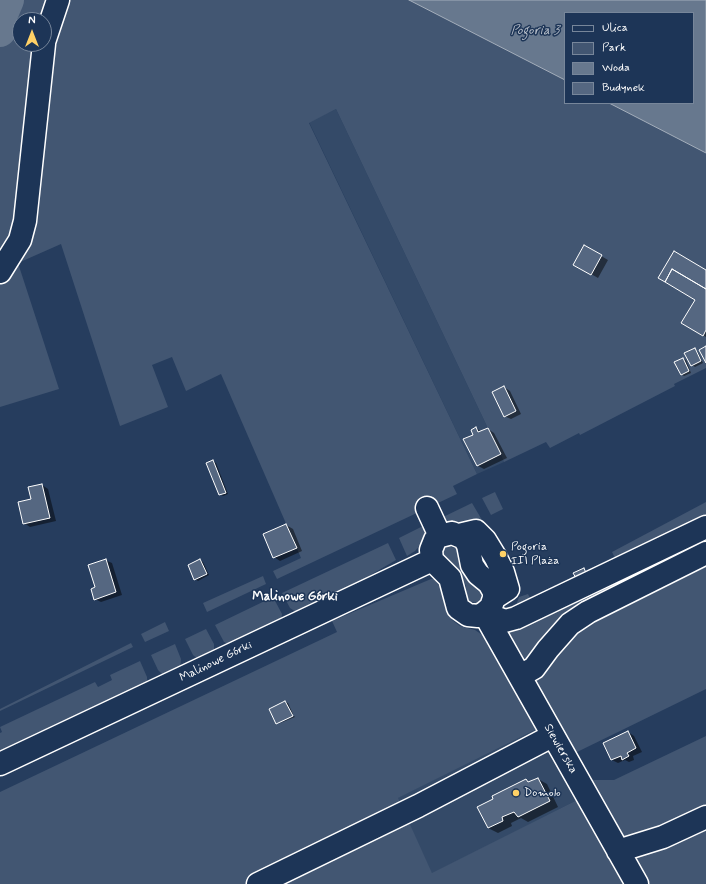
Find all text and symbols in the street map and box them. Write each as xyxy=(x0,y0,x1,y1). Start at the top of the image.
north arrow xyxy=(12,12,52,52)
legend xyxy=(564,12,694,104)
text: N xyxy=(28,14,36,28)
text: Ulica xyxy=(602,20,628,36)
water label: Pogoria 3 xyxy=(511,23,559,39)
text: Park xyxy=(602,40,626,56)
text: Woda xyxy=(602,60,630,76)
text: Budynek xyxy=(602,80,645,96)
place label: Pogoria III Plaża xyxy=(511,540,559,568)
marker: Pogoria III Plaża xyxy=(498,549,508,559)
district label: Malinowe Górki xyxy=(252,589,338,605)
street label: Malinowe Górki xyxy=(177,638,255,686)
street label: Siewierska xyxy=(540,722,580,776)
place label: Domolo xyxy=(524,786,561,800)
marker: Domolo xyxy=(511,788,521,798)

